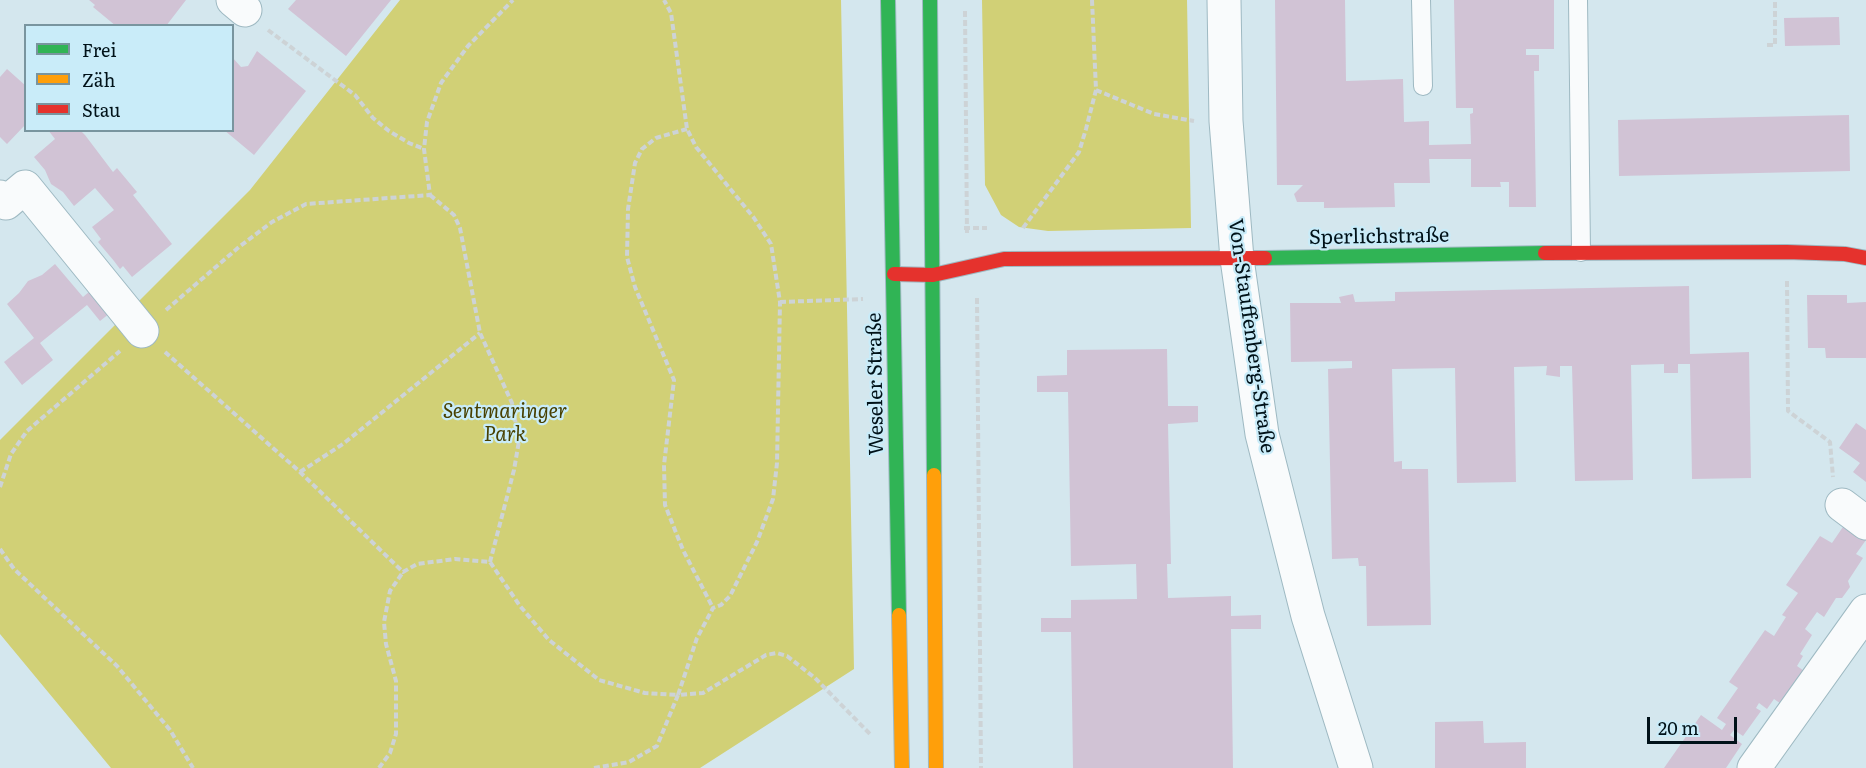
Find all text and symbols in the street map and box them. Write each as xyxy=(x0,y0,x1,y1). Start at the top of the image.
legend xyxy=(24,24,234,132)
text: Frei xyxy=(82,36,116,63)
text: Zäh xyxy=(82,66,115,93)
text: Stau xyxy=(82,96,120,123)
street label: Von-Stauffenberg-Straße xyxy=(1223,217,1279,455)
street label: Sperlichstraße xyxy=(1309,224,1449,250)
street label: Weseler Straße xyxy=(863,312,889,456)
park label: Sentmaringer Park xyxy=(443,400,567,447)
scale bar xyxy=(1650,705,1740,743)
text: 20 m xyxy=(1658,714,1699,741)

